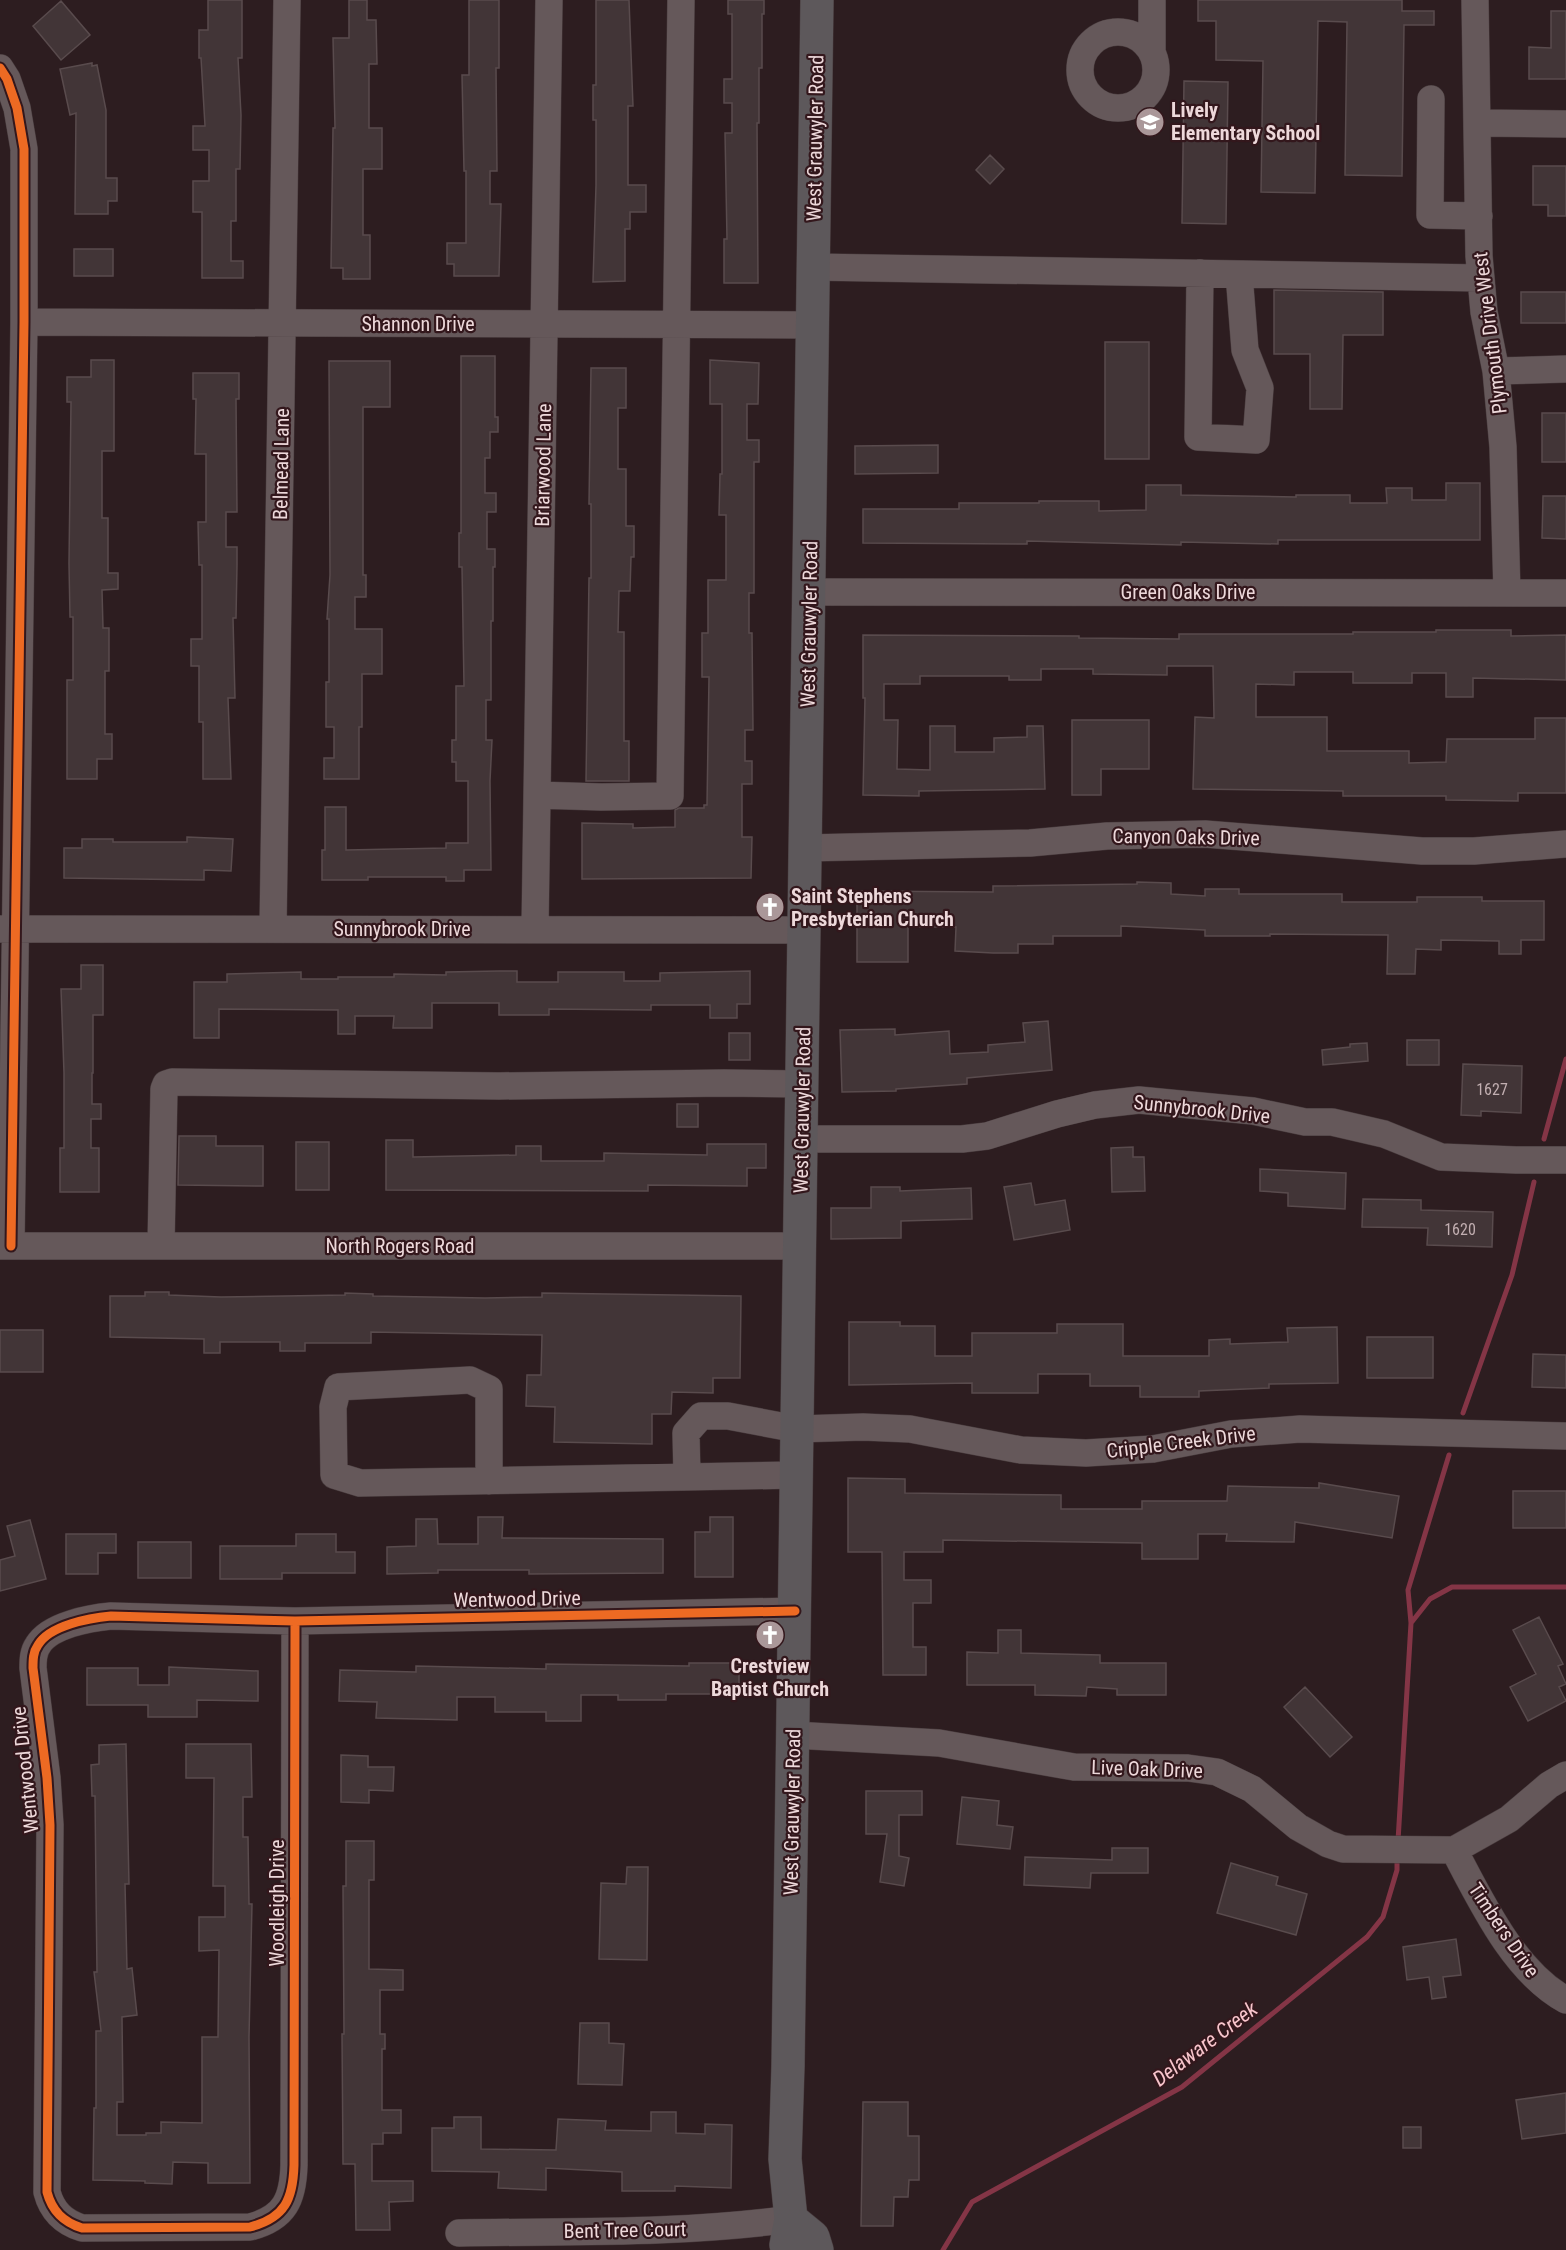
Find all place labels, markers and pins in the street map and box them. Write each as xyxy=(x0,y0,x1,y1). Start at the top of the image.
place label: Lively Elementary School xyxy=(1171,98,1320,145)
school or university icon: Lively Elementary School xyxy=(1134,106,1166,138)
place label: Saint Stephens Presbyterian Church xyxy=(791,884,954,931)
church icon: Saint Stephens Presbyterian Church xyxy=(754,891,786,923)
church icon: Crestview Baptist Church xyxy=(754,1619,786,1651)
place label: Crestview Baptist Church xyxy=(711,1654,829,1701)

